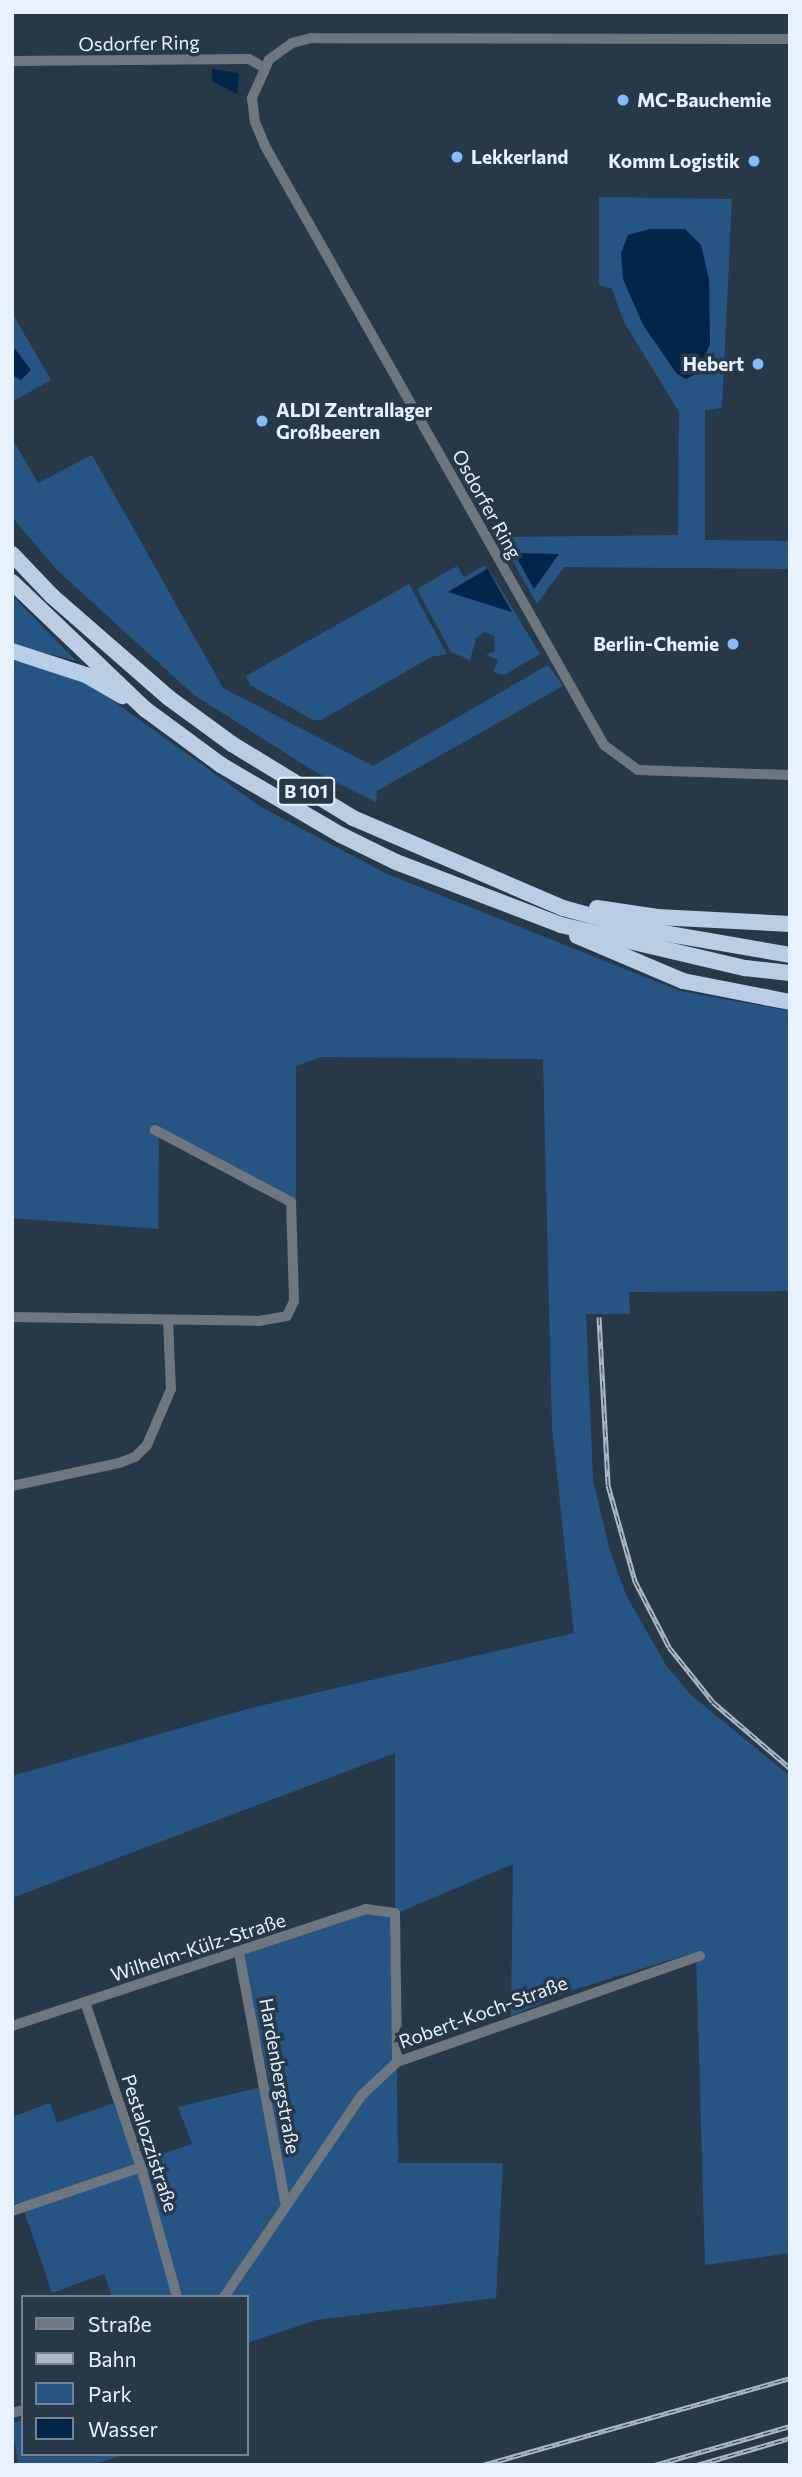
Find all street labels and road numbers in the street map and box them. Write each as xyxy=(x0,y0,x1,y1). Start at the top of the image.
street label: Osdorfer Ring xyxy=(78,31,200,55)
street label: Osdorfer Ring xyxy=(448,445,526,563)
road number: B 101 xyxy=(276,776,336,806)
street label: Wilhelm-Külz-Straße xyxy=(108,1908,288,1986)
street label: Robert-Koch-Straße xyxy=(396,1971,570,2053)
street label: Hardenbergstraße xyxy=(255,1996,305,2156)
street label: Pestalozzistraße xyxy=(117,2071,183,2215)

